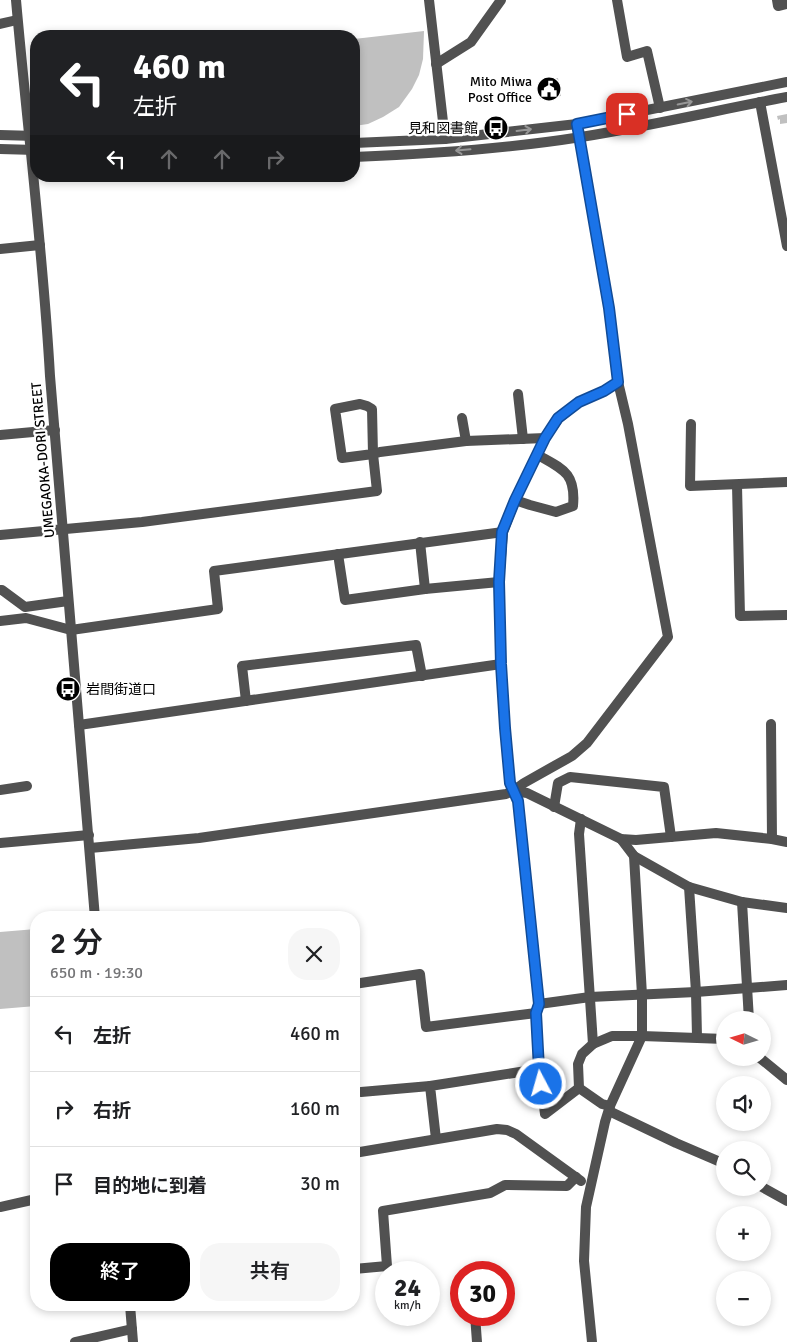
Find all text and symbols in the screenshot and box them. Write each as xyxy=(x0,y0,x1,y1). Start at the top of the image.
text: 460 m xyxy=(133,45,226,88)
icon: left xyxy=(50,50,115,115)
place label: Mito Miwa Post Office xyxy=(468,73,532,106)
public building icon: Mito Miwa Post Office xyxy=(536,76,562,102)
text: 左折 xyxy=(133,93,177,120)
pin xyxy=(606,93,648,135)
one-way arrow xyxy=(676,98,692,107)
icon: arrive xyxy=(613,100,641,128)
bus stop icon: 見和図書館 xyxy=(483,115,509,141)
place label: 見和図書館 xyxy=(408,120,478,137)
one-way arrow xyxy=(516,125,532,135)
icon: left xyxy=(102,145,130,173)
icon: ahead xyxy=(155,145,183,173)
icon: ahead xyxy=(208,145,236,173)
icon: right xyxy=(261,145,289,173)
one-way arrow xyxy=(455,146,471,155)
street label: UMEGAOKA-DORI STREET xyxy=(28,381,58,539)
bus stop icon: 岩間街道口 xyxy=(55,676,81,702)
place label: 岩間街道口 xyxy=(86,681,156,698)
text: 2 分 xyxy=(50,925,103,962)
button: close xyxy=(288,928,340,980)
text: 650 m · 19:30 xyxy=(50,963,143,983)
north arrow xyxy=(716,1011,771,1066)
map controls xyxy=(716,1011,771,1326)
icon: left xyxy=(50,1020,78,1048)
text: 460 m xyxy=(290,1022,340,1046)
text: 左折 xyxy=(93,1024,131,1048)
position arrow xyxy=(514,1057,566,1109)
button: sound xyxy=(716,1076,771,1131)
icon: right xyxy=(50,1095,78,1123)
text: 160 m xyxy=(290,1097,340,1121)
text: 右折 xyxy=(93,1099,131,1123)
button: search xyxy=(716,1141,771,1196)
icon: arrive xyxy=(50,1170,78,1198)
text: 30 m xyxy=(300,1172,340,1196)
text: 目的地に到着 xyxy=(93,1174,207,1198)
button: + xyxy=(716,1206,771,1261)
button: 終了 xyxy=(50,1243,190,1301)
button: 共有 xyxy=(200,1243,340,1301)
speed limit sign: 30 xyxy=(450,1261,515,1326)
button: − xyxy=(716,1271,771,1326)
text: 24 xyxy=(394,1272,421,1303)
text: km/h xyxy=(394,1298,421,1313)

